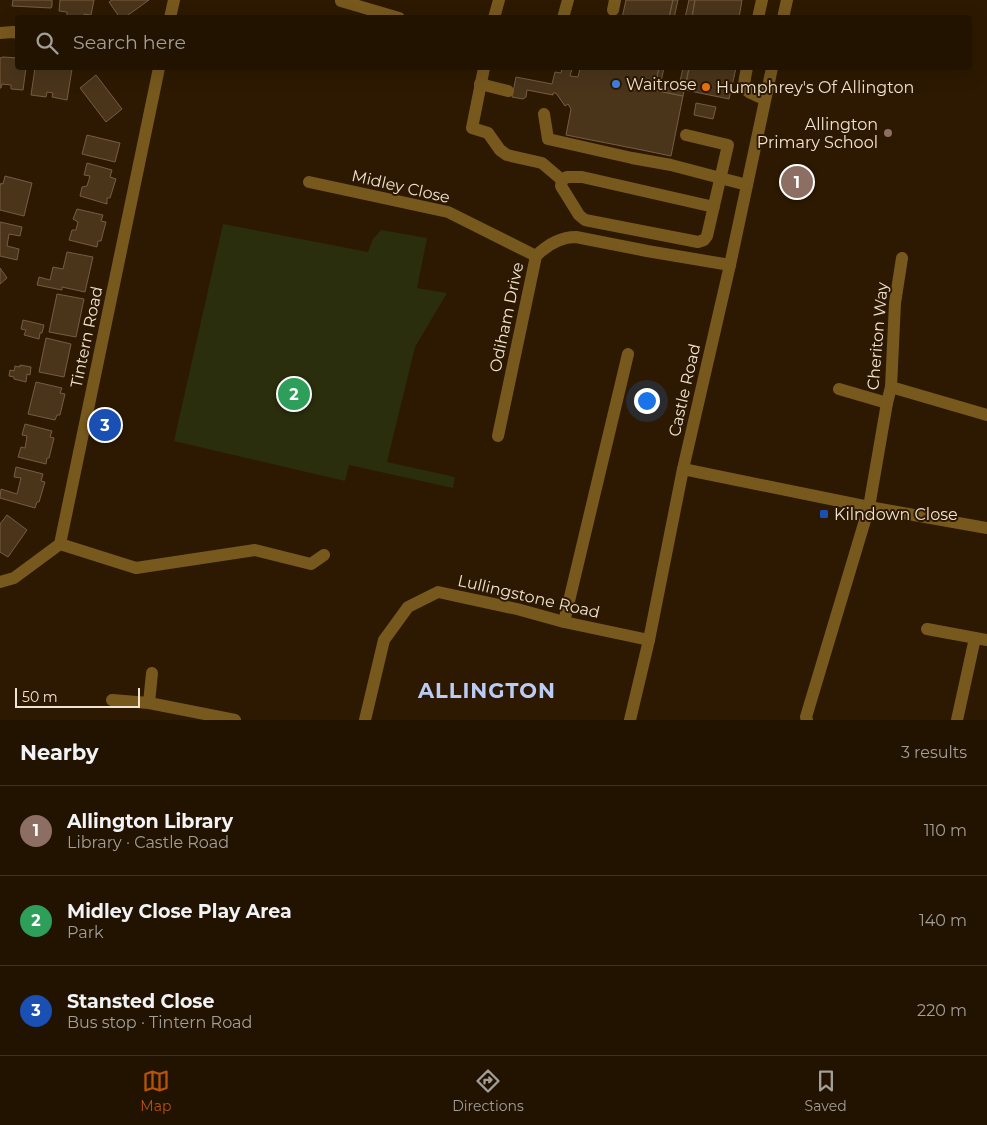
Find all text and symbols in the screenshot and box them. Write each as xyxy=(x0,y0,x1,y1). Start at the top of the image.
search box xyxy=(15,15,972,70)
icon: search xyxy=(33,29,61,57)
text: Search here xyxy=(73,31,186,54)
place label: Waitrose xyxy=(626,75,697,94)
marker: Waitrose xyxy=(610,78,622,90)
place label: Humphrey's Of Allington xyxy=(716,78,914,97)
marker: Humphrey's Of Allington xyxy=(700,81,712,93)
place label: Allington Primary School xyxy=(757,115,878,152)
marker: Allington Primary School xyxy=(882,127,894,139)
pin: 1 xyxy=(781,163,813,201)
street label: Midley Close xyxy=(350,166,452,207)
street label: Odiham Drive xyxy=(486,260,527,374)
street label: Cheriton Way xyxy=(863,281,892,391)
street label: Tintern Road xyxy=(66,285,107,390)
street label: Castle Road xyxy=(665,342,704,439)
pin: 2 xyxy=(278,375,310,413)
your location xyxy=(634,388,660,414)
pin: 3 xyxy=(89,406,121,444)
place label: Kilndown Close xyxy=(834,505,958,524)
marker: Kilndown Close xyxy=(818,508,830,520)
street label: Lullingstone Road xyxy=(456,571,602,622)
district label: ALLINGTON xyxy=(417,678,556,703)
scale bar xyxy=(15,685,140,708)
text: 50 m xyxy=(22,688,58,706)
text: Nearby xyxy=(20,740,99,765)
text: 3 results xyxy=(901,743,967,762)
text: Allington Library xyxy=(67,810,233,833)
text: 1 xyxy=(33,821,39,840)
text: 110 m xyxy=(924,821,967,840)
text: Library · Castle Road xyxy=(67,833,229,852)
text: Midley Close Play Area xyxy=(67,900,292,923)
text: 2 xyxy=(31,911,41,930)
text: 140 m xyxy=(919,911,967,930)
text: Park xyxy=(67,923,104,942)
text: Stansted Close xyxy=(67,990,214,1013)
text: 3 xyxy=(31,1001,41,1020)
text: 220 m xyxy=(917,1001,967,1020)
text: Bus stop · Tintern Road xyxy=(67,1013,252,1032)
tab: Map xyxy=(140,1067,171,1115)
tab: Directions xyxy=(452,1067,524,1115)
tab: Saved xyxy=(805,1067,847,1115)

